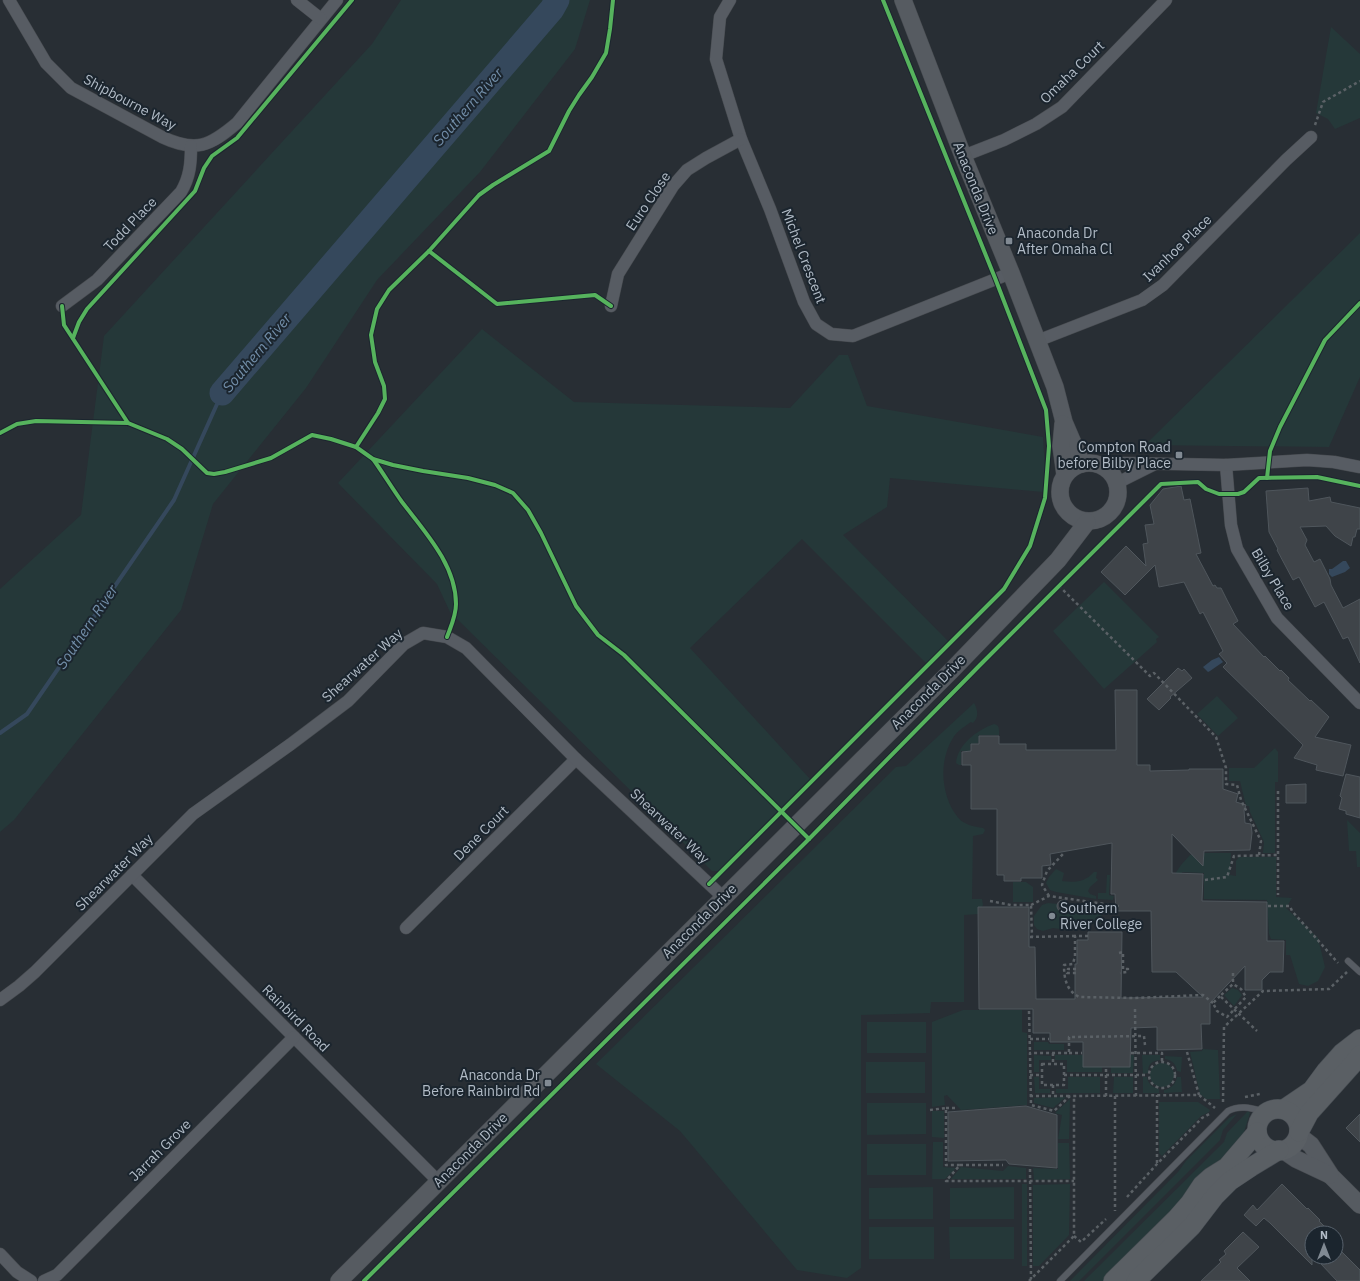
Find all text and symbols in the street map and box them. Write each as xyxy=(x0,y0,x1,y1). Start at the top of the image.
street label: Omaha Court xyxy=(1036,37,1108,107)
water label: Southern River xyxy=(429,63,507,150)
street label: Shipbourne Way xyxy=(81,70,179,134)
street label: Anaconda Drive xyxy=(949,139,1003,237)
street label: Euro Close xyxy=(622,168,674,234)
street label: Todd Place xyxy=(100,193,161,255)
street label: Michel Crescent xyxy=(778,206,830,306)
street label: Ivanhoe Place xyxy=(1139,210,1215,285)
place label: Anaconda Dr After Omaha Cl xyxy=(1017,224,1113,258)
marker: Anaconda Dr After Omaha Cl xyxy=(1004,236,1014,246)
water label: Southern River xyxy=(218,309,296,396)
place label: Compton Road before Bilby Place xyxy=(1058,438,1171,472)
marker: Compton Road before Bilby Place xyxy=(1174,450,1184,460)
street label: Bilby Place xyxy=(1247,545,1299,614)
water label: Southern River xyxy=(51,581,122,672)
street label: Shearwater Way xyxy=(318,624,406,706)
street label: Anaconda Drive xyxy=(887,651,969,733)
street label: Shearwater Way xyxy=(626,785,714,867)
street label: Dene Court xyxy=(450,802,512,864)
street label: Shearwater Way xyxy=(71,829,157,915)
street label: Anaconda Drive xyxy=(658,880,740,962)
place label: Southern River College xyxy=(1060,899,1142,933)
marker: Southern River College xyxy=(1047,911,1057,921)
street label: Rainbird Road xyxy=(259,981,333,1055)
place label: Anaconda Dr Before Rainbird Rd xyxy=(422,1066,540,1100)
marker: Anaconda Dr Before Rainbird Rd xyxy=(543,1078,553,1088)
street label: Anaconda Drive xyxy=(429,1109,511,1191)
street label: Jarrah Grove xyxy=(125,1115,195,1185)
north arrow xyxy=(1304,1225,1344,1265)
text: N xyxy=(1320,1228,1328,1242)

